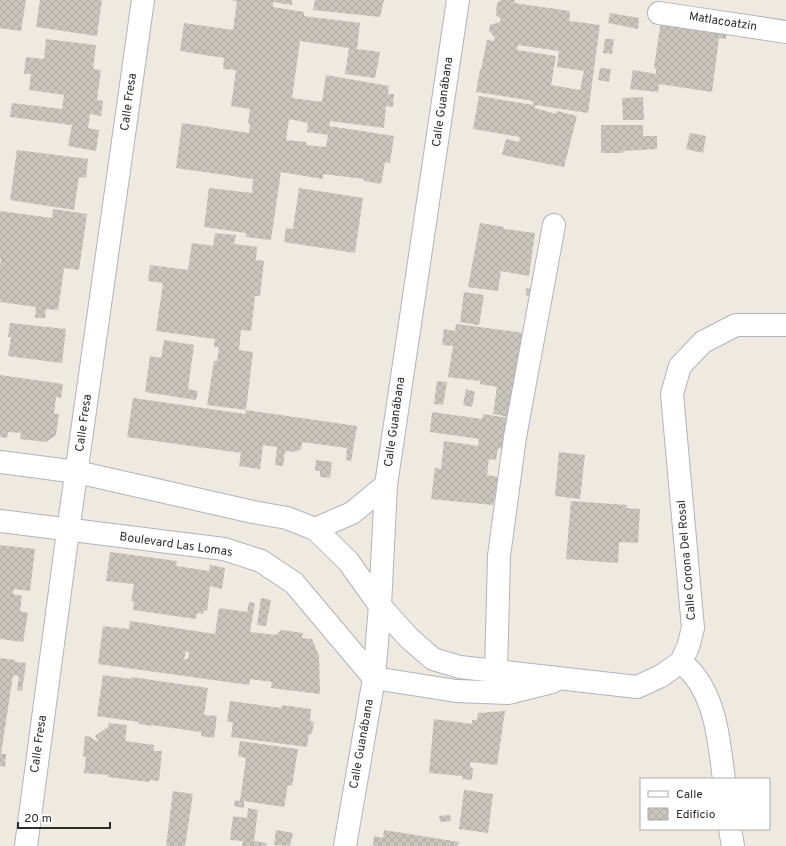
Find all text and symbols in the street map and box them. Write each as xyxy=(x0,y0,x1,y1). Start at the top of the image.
street label: Matlacoatzin xyxy=(688,9,758,35)
street label: Calle Guanábana xyxy=(429,56,457,148)
street label: Calle Fresa xyxy=(117,72,141,132)
street label: Calle Guanábana xyxy=(381,376,409,468)
street label: Calle Fresa xyxy=(72,393,96,453)
street label: Calle Corona Del Rosal xyxy=(674,499,700,621)
street label: Boulevard Las Lomas xyxy=(118,529,234,561)
street label: Calle Guanábana xyxy=(346,698,378,790)
street label: Calle Fresa xyxy=(27,714,51,774)
legend xyxy=(640,778,770,830)
text: Calle xyxy=(676,787,703,803)
scale bar xyxy=(18,804,110,830)
text: Edificio xyxy=(676,807,716,823)
text: 20 m xyxy=(24,811,52,827)

